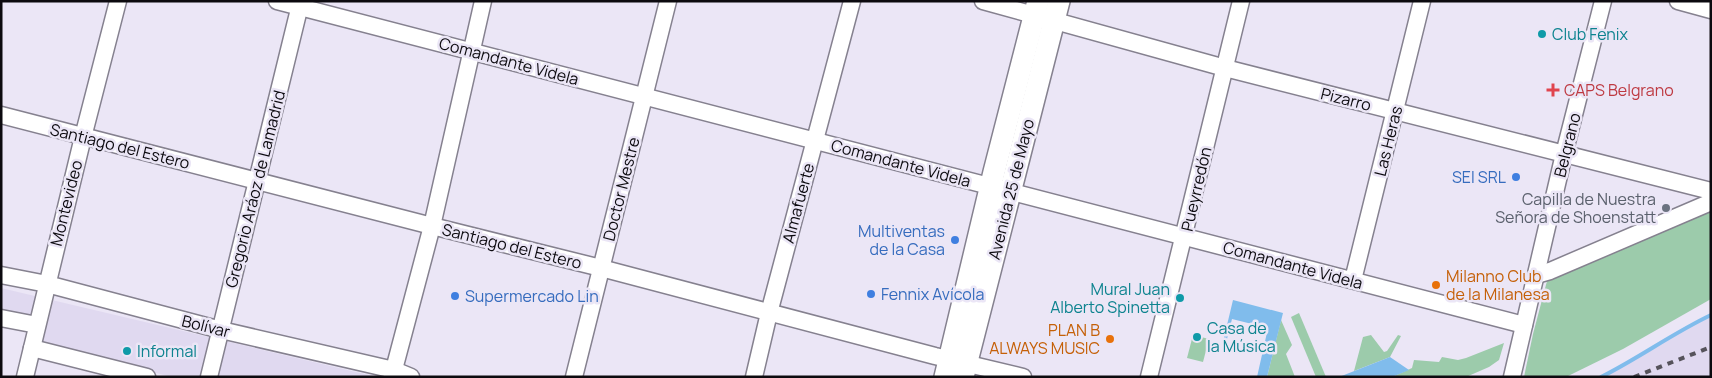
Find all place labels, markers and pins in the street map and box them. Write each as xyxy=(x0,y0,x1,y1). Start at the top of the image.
place label: Club Fenix xyxy=(1552,23,1629,45)
marker: Club Fenix xyxy=(1536,28,1548,40)
place label: CAPS Belgrano xyxy=(1564,79,1674,101)
marker: CAPS Belgrano xyxy=(1546,83,1560,97)
place label: SEI SRL xyxy=(1452,166,1506,188)
marker: SEI SRL xyxy=(1510,171,1522,183)
place label: Capilla de Nuestra Señora de Shoenstatt xyxy=(1495,188,1656,228)
marker: Capilla de Nuestra Señora de Shoenstatt xyxy=(1660,202,1672,214)
place label: Multiventas de la Casa xyxy=(858,220,945,260)
marker: Multiventas de la Casa xyxy=(949,234,961,246)
place label: Milanno Club de la Milanesa xyxy=(1446,265,1550,305)
place label: Mural Juan Alberto Spinetta xyxy=(1050,278,1170,318)
marker: Milanno Club de la Milanesa xyxy=(1430,279,1442,291)
place label: Fennix Avícola xyxy=(881,283,984,305)
place label: Supermercado Lin xyxy=(465,285,599,307)
marker: Fennix Avícola xyxy=(865,288,877,300)
marker: Supermercado Lin xyxy=(449,290,461,302)
marker: Mural Juan Alberto Spinetta xyxy=(1174,292,1186,304)
place label: Casa de la Música xyxy=(1207,317,1276,357)
place label: PLAN B ALWAYS MUSIC xyxy=(989,319,1100,359)
marker: Casa de la Música xyxy=(1191,331,1203,343)
marker: PLAN B ALWAYS MUSIC xyxy=(1104,333,1116,345)
place label: Informal xyxy=(137,340,197,362)
marker: Informal xyxy=(121,345,133,357)

